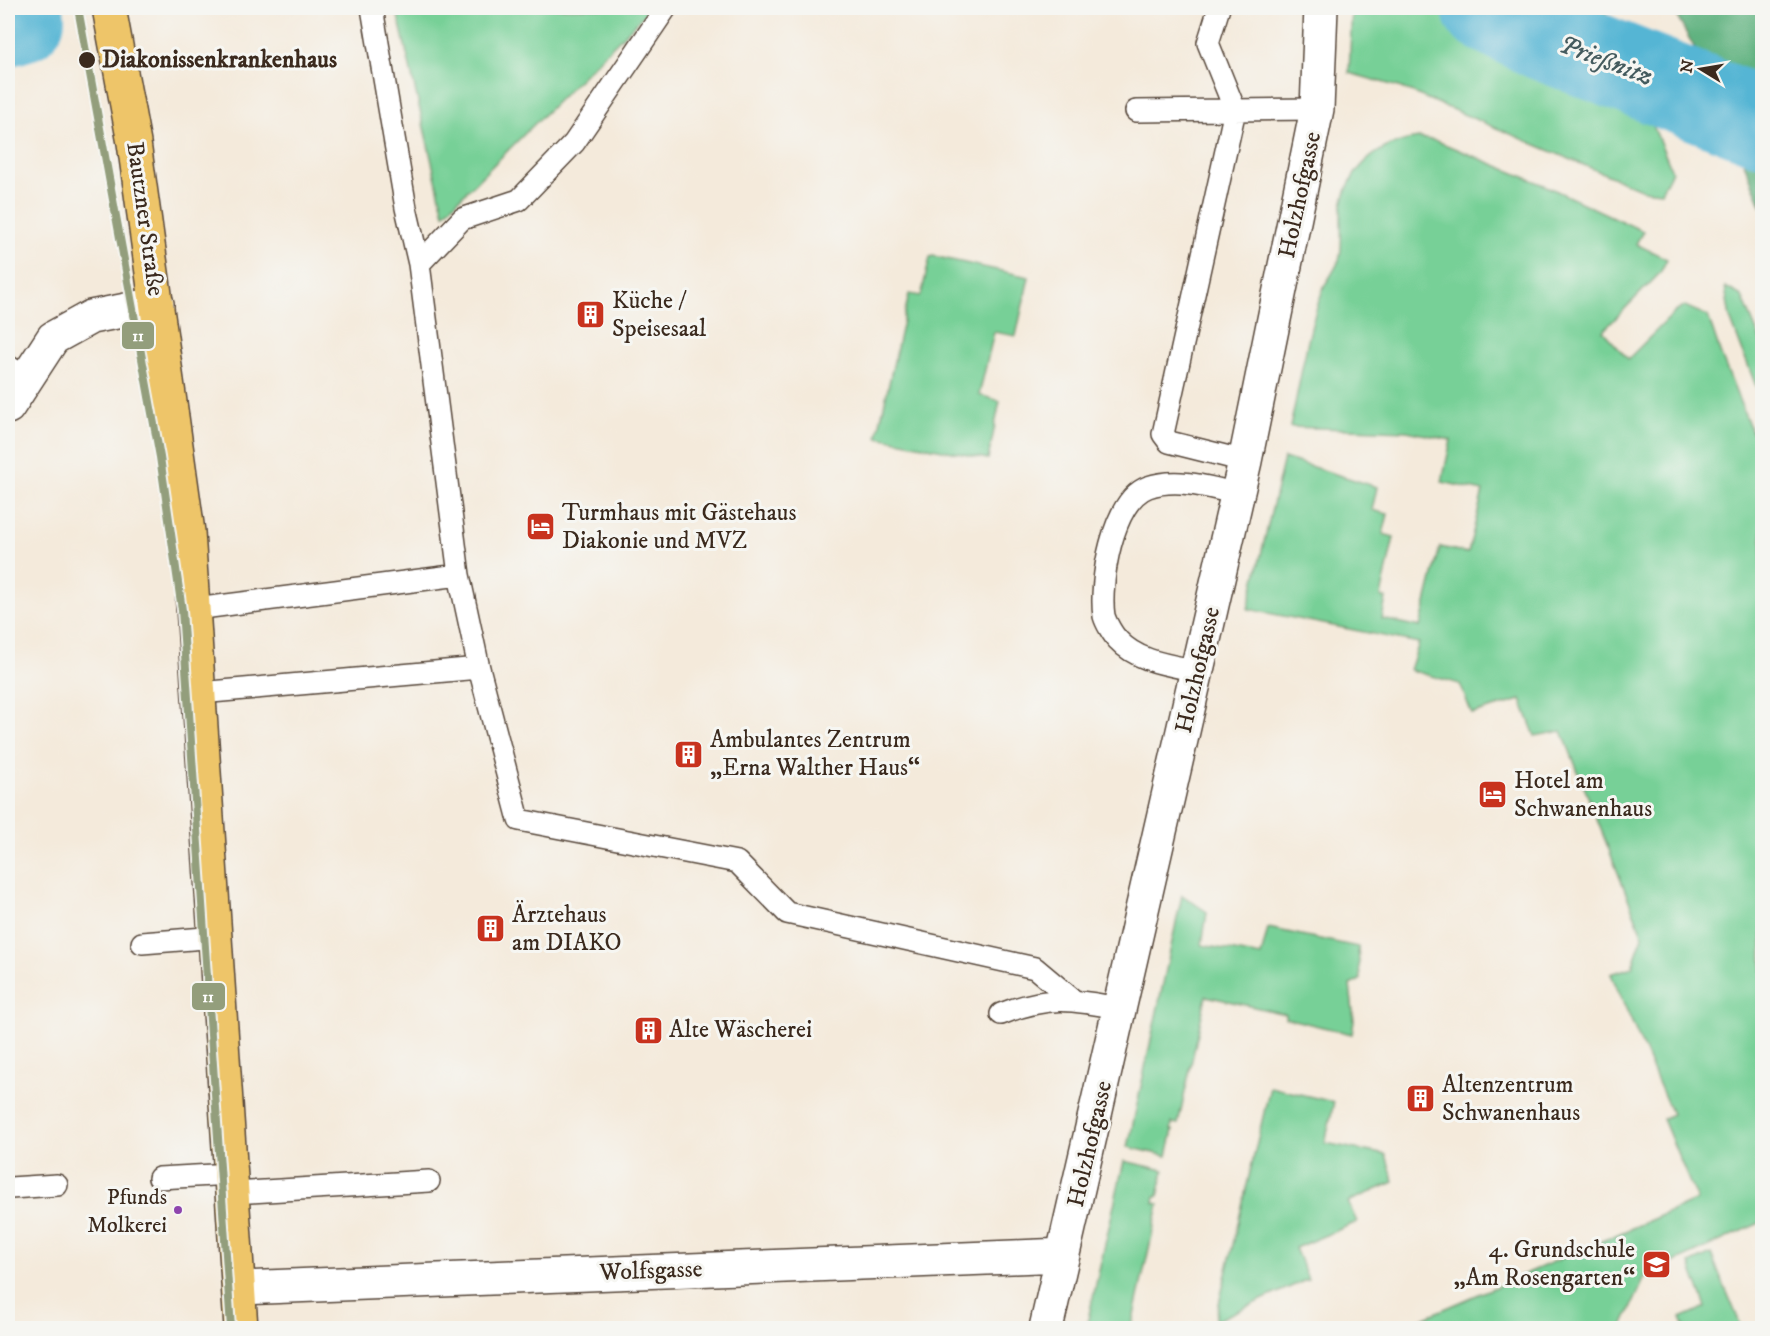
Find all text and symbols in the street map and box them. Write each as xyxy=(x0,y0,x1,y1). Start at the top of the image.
water label: Prießnitz xyxy=(1554,28,1658,94)
north arrow xyxy=(1671,39,1731,99)
place label: Diakonissenkrankenhaus xyxy=(102,45,337,75)
marker: Diakonissenkrankenhaus xyxy=(77,50,97,70)
text: N xyxy=(1676,58,1698,75)
street label: Holzhofgasse xyxy=(1272,129,1328,261)
street label: Bautzner Straße xyxy=(119,140,171,298)
place label: Küche / Speisesaal xyxy=(612,286,707,344)
building icon: Küche / Speisesaal xyxy=(575,299,607,331)
line badge: 11 xyxy=(121,321,155,350)
text: 11 xyxy=(132,326,144,346)
place label: Turmhaus mit Gästehaus Diakonie und MVZ xyxy=(562,498,796,556)
hotel icon: Turmhaus mit Gästehaus Diakonie und MVZ xyxy=(525,511,557,543)
street label: Holzhofgasse xyxy=(1169,604,1227,736)
place label: Ambulantes Zentrum „Erna Walther Haus“ xyxy=(710,725,920,783)
building icon: Ambulantes Zentrum „Erna Walther Haus“ xyxy=(673,738,705,770)
place label: Hotel am Schwanenhaus xyxy=(1514,766,1652,824)
hotel icon: Hotel am Schwanenhaus xyxy=(1477,779,1509,811)
place label: Ärztehaus am DIAKO xyxy=(512,900,621,958)
building icon: Ärztehaus am DIAKO xyxy=(475,913,507,945)
line badge: 11 xyxy=(191,982,226,1011)
text: 11 xyxy=(202,987,214,1007)
building icon: Alte Wäscherei xyxy=(632,1014,664,1046)
place label: Alte Wäscherei xyxy=(669,1015,812,1045)
place label: Altenzentrum Schwanenhaus xyxy=(1442,1070,1580,1128)
street label: Holzhofgasse xyxy=(1061,1078,1119,1210)
building icon: Altenzentrum Schwanenhaus xyxy=(1405,1083,1437,1115)
place label: Pfunds Molkerei xyxy=(87,1184,167,1239)
marker: Pfunds Molkerei xyxy=(172,1204,184,1216)
place label: 4. Grundschule „Am Rosengarten“ xyxy=(1454,1235,1635,1293)
school or university icon: 4. Grundschule „Am Rosengarten“ xyxy=(1640,1248,1672,1280)
street label: Wolfsgasse xyxy=(598,1254,703,1288)

